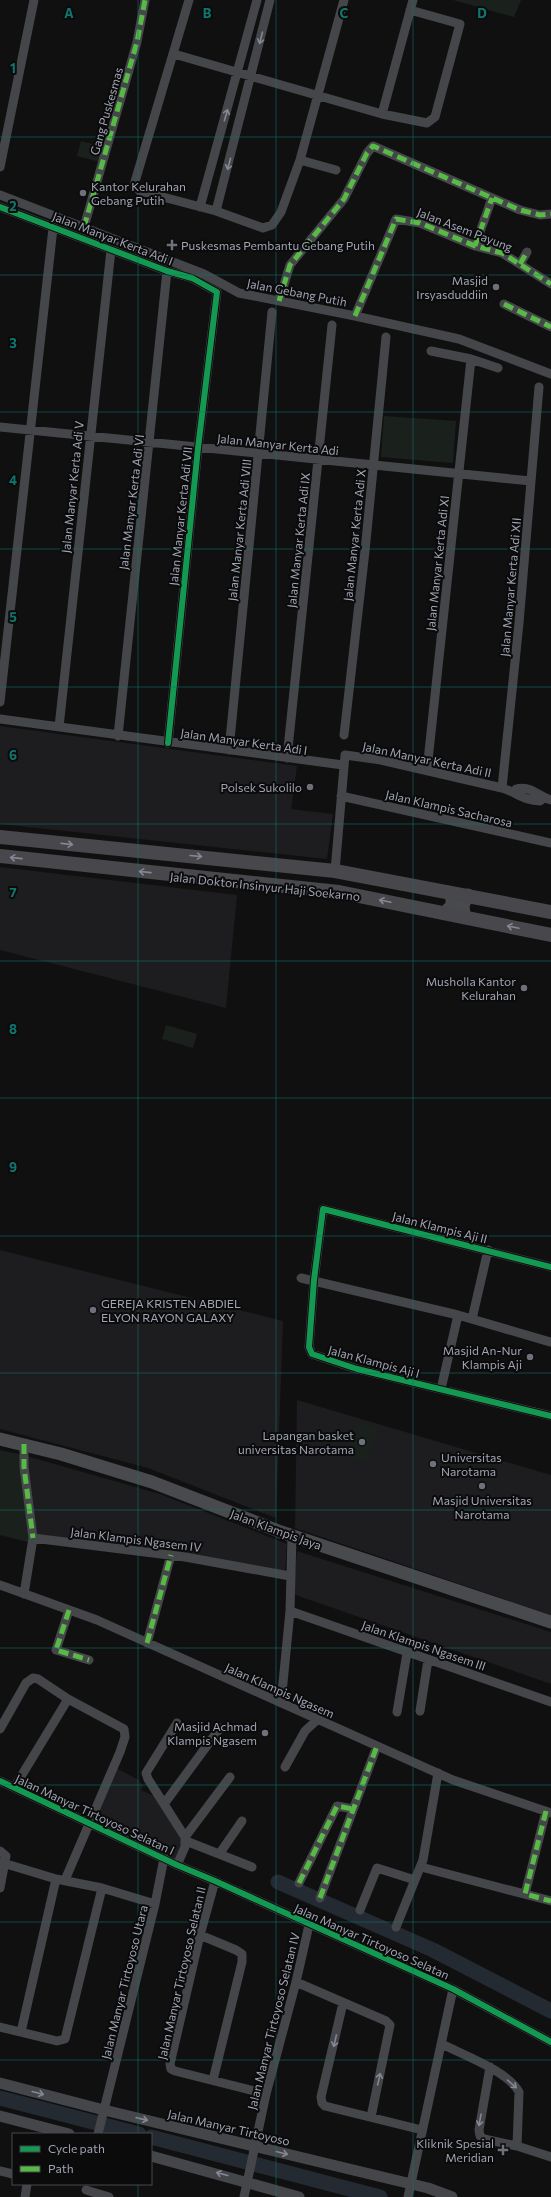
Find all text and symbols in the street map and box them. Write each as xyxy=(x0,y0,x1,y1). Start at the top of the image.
text: A xyxy=(64,5,74,21)
text: B xyxy=(203,5,212,21)
text: C xyxy=(340,5,349,21)
text: D xyxy=(477,5,487,21)
one-way arrow xyxy=(256,31,264,44)
text: 1 xyxy=(10,60,16,76)
street label: Gang Puskesmas xyxy=(87,65,125,157)
one-way arrow xyxy=(223,109,230,122)
one-way arrow xyxy=(224,157,232,170)
place label: Kantor Kelurahan Gebang Putih xyxy=(91,179,186,207)
marker: Kantor Kelurahan Gebang Putih xyxy=(78,188,88,198)
text: 2 xyxy=(9,198,17,214)
street label: Jalan Asem Payung xyxy=(415,204,515,255)
street label: Jalan Manyar Kerta Adi I xyxy=(50,209,175,268)
place label: Puskesmas Pembantu Gebang Putih xyxy=(181,238,375,252)
marker: Puskesmas Pembantu Gebang Putih xyxy=(166,239,178,251)
place label: Masjid Irsyasduddiin xyxy=(416,273,488,301)
street label: Jalan Gebang Putih xyxy=(246,275,348,310)
marker: Masjid Irsyasduddiin xyxy=(491,282,501,292)
text: 3 xyxy=(9,335,17,351)
street label: Jalan Manyar Kerta Adi V xyxy=(58,420,87,554)
street label: Jalan Manyar Kerta Adi xyxy=(216,431,340,458)
street label: Jalan Manyar Kerta Adi VI xyxy=(116,434,147,571)
street label: Jalan Manyar Kerta Adi VII xyxy=(166,446,195,586)
street label: Jalan Manyar Kerta Adi VIII xyxy=(225,458,254,602)
street label: Jalan Manyar Kerta Adi X xyxy=(340,468,369,602)
text: 4 xyxy=(9,472,17,488)
street label: Jalan Manyar Kerta Adi IX xyxy=(284,472,313,609)
street label: Jalan Manyar Kerta Adi XI xyxy=(423,495,452,632)
street label: Jalan Manyar Kerta Adi XII xyxy=(497,517,524,657)
text: 5 xyxy=(9,609,17,625)
street label: Jalan Manyar Kerta Adi I xyxy=(179,725,308,758)
street label: Jalan Manyar Kerta Adi II xyxy=(361,738,493,780)
text: 6 xyxy=(9,747,17,763)
place label: Polsek Sukolilo xyxy=(220,780,302,794)
marker: Polsek Sukolilo xyxy=(305,782,315,792)
street label: Jalan Klampis Sacharosa xyxy=(384,787,514,830)
one-way arrow xyxy=(60,840,73,847)
one-way arrow xyxy=(189,853,202,860)
one-way arrow xyxy=(10,854,23,862)
one-way arrow xyxy=(139,869,152,876)
street label: Jalan Doktor Insinyur Haji Soekarno xyxy=(169,869,361,904)
text: 7 xyxy=(9,884,17,900)
one-way arrow xyxy=(379,897,392,905)
one-way arrow xyxy=(507,923,520,931)
place label: Musholla Kantor Kelurahan xyxy=(426,974,516,1002)
marker: Musholla Kantor Kelurahan xyxy=(519,983,529,993)
text: 8 xyxy=(9,1021,17,1037)
text: 9 xyxy=(9,1159,17,1175)
street label: Jalan Klampis Aji II xyxy=(391,1208,489,1247)
place label: GEREJA KRISTEN ABDIEL ELYON RAYON GALAXY xyxy=(101,1296,241,1324)
marker: GEREJA KRISTEN ABDIEL ELYON RAYON GALAXY xyxy=(88,1305,98,1315)
street label: Jalan Klampis Aji I xyxy=(326,1342,421,1381)
place label: Masjid An-Nur Klampis Aji xyxy=(443,1343,522,1371)
marker: Masjid An-Nur Klampis Aji xyxy=(525,1352,535,1362)
place label: Lapangan basket universitas Narotama xyxy=(238,1428,354,1456)
marker: Lapangan basket universitas Narotama xyxy=(357,1437,367,1447)
place label: Universitas Narotama xyxy=(441,1450,502,1478)
marker: Universitas Narotama xyxy=(428,1459,438,1469)
marker: Masjid Universitas Narotama xyxy=(477,1481,487,1491)
place label: Masjid Universitas Narotama xyxy=(432,1493,532,1521)
street label: Jalan Klampis Jaya xyxy=(228,1506,324,1553)
street label: Jalan Klampis Ngasem IV xyxy=(70,1524,202,1555)
street label: Jalan Klampis Ngasem III xyxy=(360,1617,488,1674)
street label: Jalan Klampis Ngasem xyxy=(223,1660,337,1721)
place label: Masjid Achmad Klampis Ngasem xyxy=(167,1719,257,1747)
marker: Masjid Achmad Klampis Ngasem xyxy=(260,1728,270,1738)
street label: Jalan Manyar Tirtoyoso Selatan I xyxy=(13,1771,177,1858)
street label: Jalan Manyar Tirtoyoso Selatan II xyxy=(154,1885,209,2061)
street label: Jalan Manyar Tirtoyoso Selatan xyxy=(292,1900,452,1983)
street label: Jalan Manyar Tirtoyoso Utara xyxy=(98,1903,151,2061)
street label: Jalan Manyar Tirtoyoso Selatan IV xyxy=(244,1931,303,2111)
one-way arrow xyxy=(330,2034,338,2047)
one-way arrow xyxy=(376,2073,384,2086)
one-way arrow xyxy=(507,2080,517,2089)
one-way arrow xyxy=(31,2090,44,2097)
street label: Jalan Manyar Tirtoyoso xyxy=(166,2106,292,2149)
one-way arrow xyxy=(476,2113,484,2126)
one-way arrow xyxy=(135,2116,148,2124)
legend xyxy=(12,2133,152,2185)
place label: Kliknik Spesial Meridian xyxy=(416,2136,494,2164)
text: Cycle path xyxy=(48,2141,105,2155)
marker: Kliknik Spesial Meridian xyxy=(497,2144,509,2156)
one-way arrow xyxy=(275,2150,288,2157)
text: Path xyxy=(48,2161,74,2175)
one-way arrow xyxy=(215,2170,228,2178)

